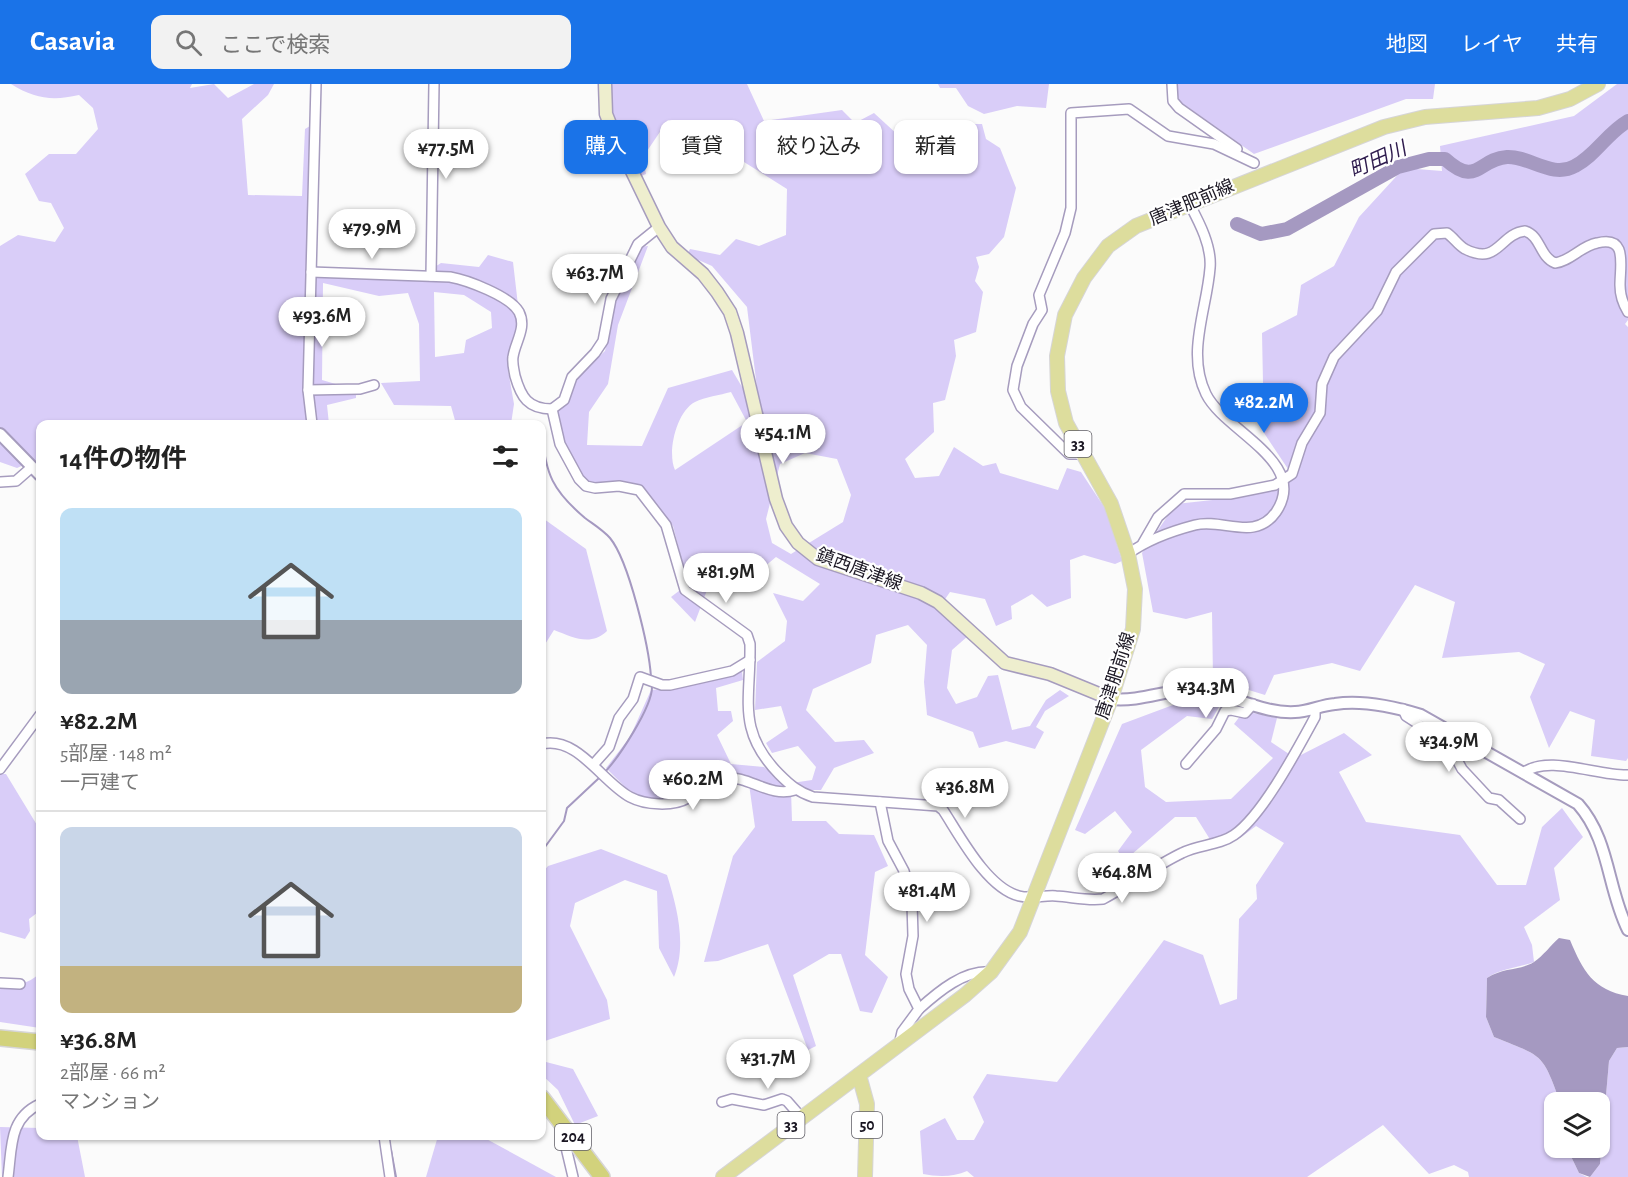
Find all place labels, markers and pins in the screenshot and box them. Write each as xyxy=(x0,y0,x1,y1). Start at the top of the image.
pin: ¥77.5M xyxy=(397,129,495,180)
pin: ¥79.9M xyxy=(323,209,421,260)
pin: ¥63.7M xyxy=(546,254,644,305)
pin: ¥93.6M xyxy=(273,297,371,348)
pin: ¥82.2M xyxy=(1215,383,1313,434)
pin: ¥54.1M xyxy=(734,414,832,465)
pin: ¥81.9M xyxy=(677,553,775,604)
pin: ¥34.3M xyxy=(1157,668,1255,719)
pin: ¥34.9M xyxy=(1400,722,1498,773)
pin: ¥60.2M xyxy=(644,760,742,811)
pin: ¥36.8M xyxy=(916,768,1014,819)
pin: ¥64.8M xyxy=(1073,853,1171,904)
pin: ¥81.4M xyxy=(878,872,976,923)
pin: ¥31.7M xyxy=(719,1039,817,1090)

